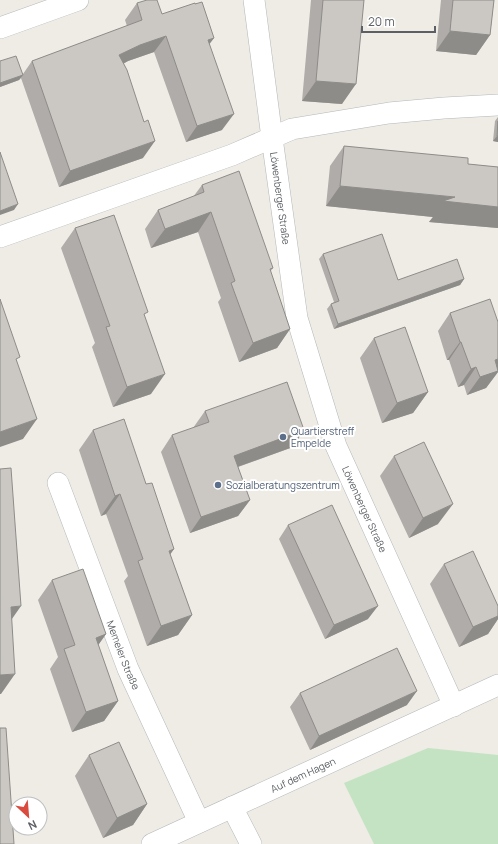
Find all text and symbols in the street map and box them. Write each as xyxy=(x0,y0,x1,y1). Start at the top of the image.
scale bar xyxy=(362,8,435,34)
text: 20 m xyxy=(368,13,395,30)
street label: Löwenberger Straße xyxy=(267,151,294,246)
place label: Quartierstreff Empelde xyxy=(291,424,355,450)
marker: Quartierstreff Empelde xyxy=(278,432,288,442)
street label: Löwenberger Straße xyxy=(339,464,390,555)
place label: Sozialberatungszentrum xyxy=(226,478,340,492)
marker: Sozialberatungszentrum xyxy=(213,480,223,490)
street label: Memeler Straße xyxy=(103,618,144,692)
street label: Auf dem Hagen xyxy=(268,754,338,796)
north arrow xyxy=(8,796,48,836)
text: N xyxy=(26,817,39,834)

